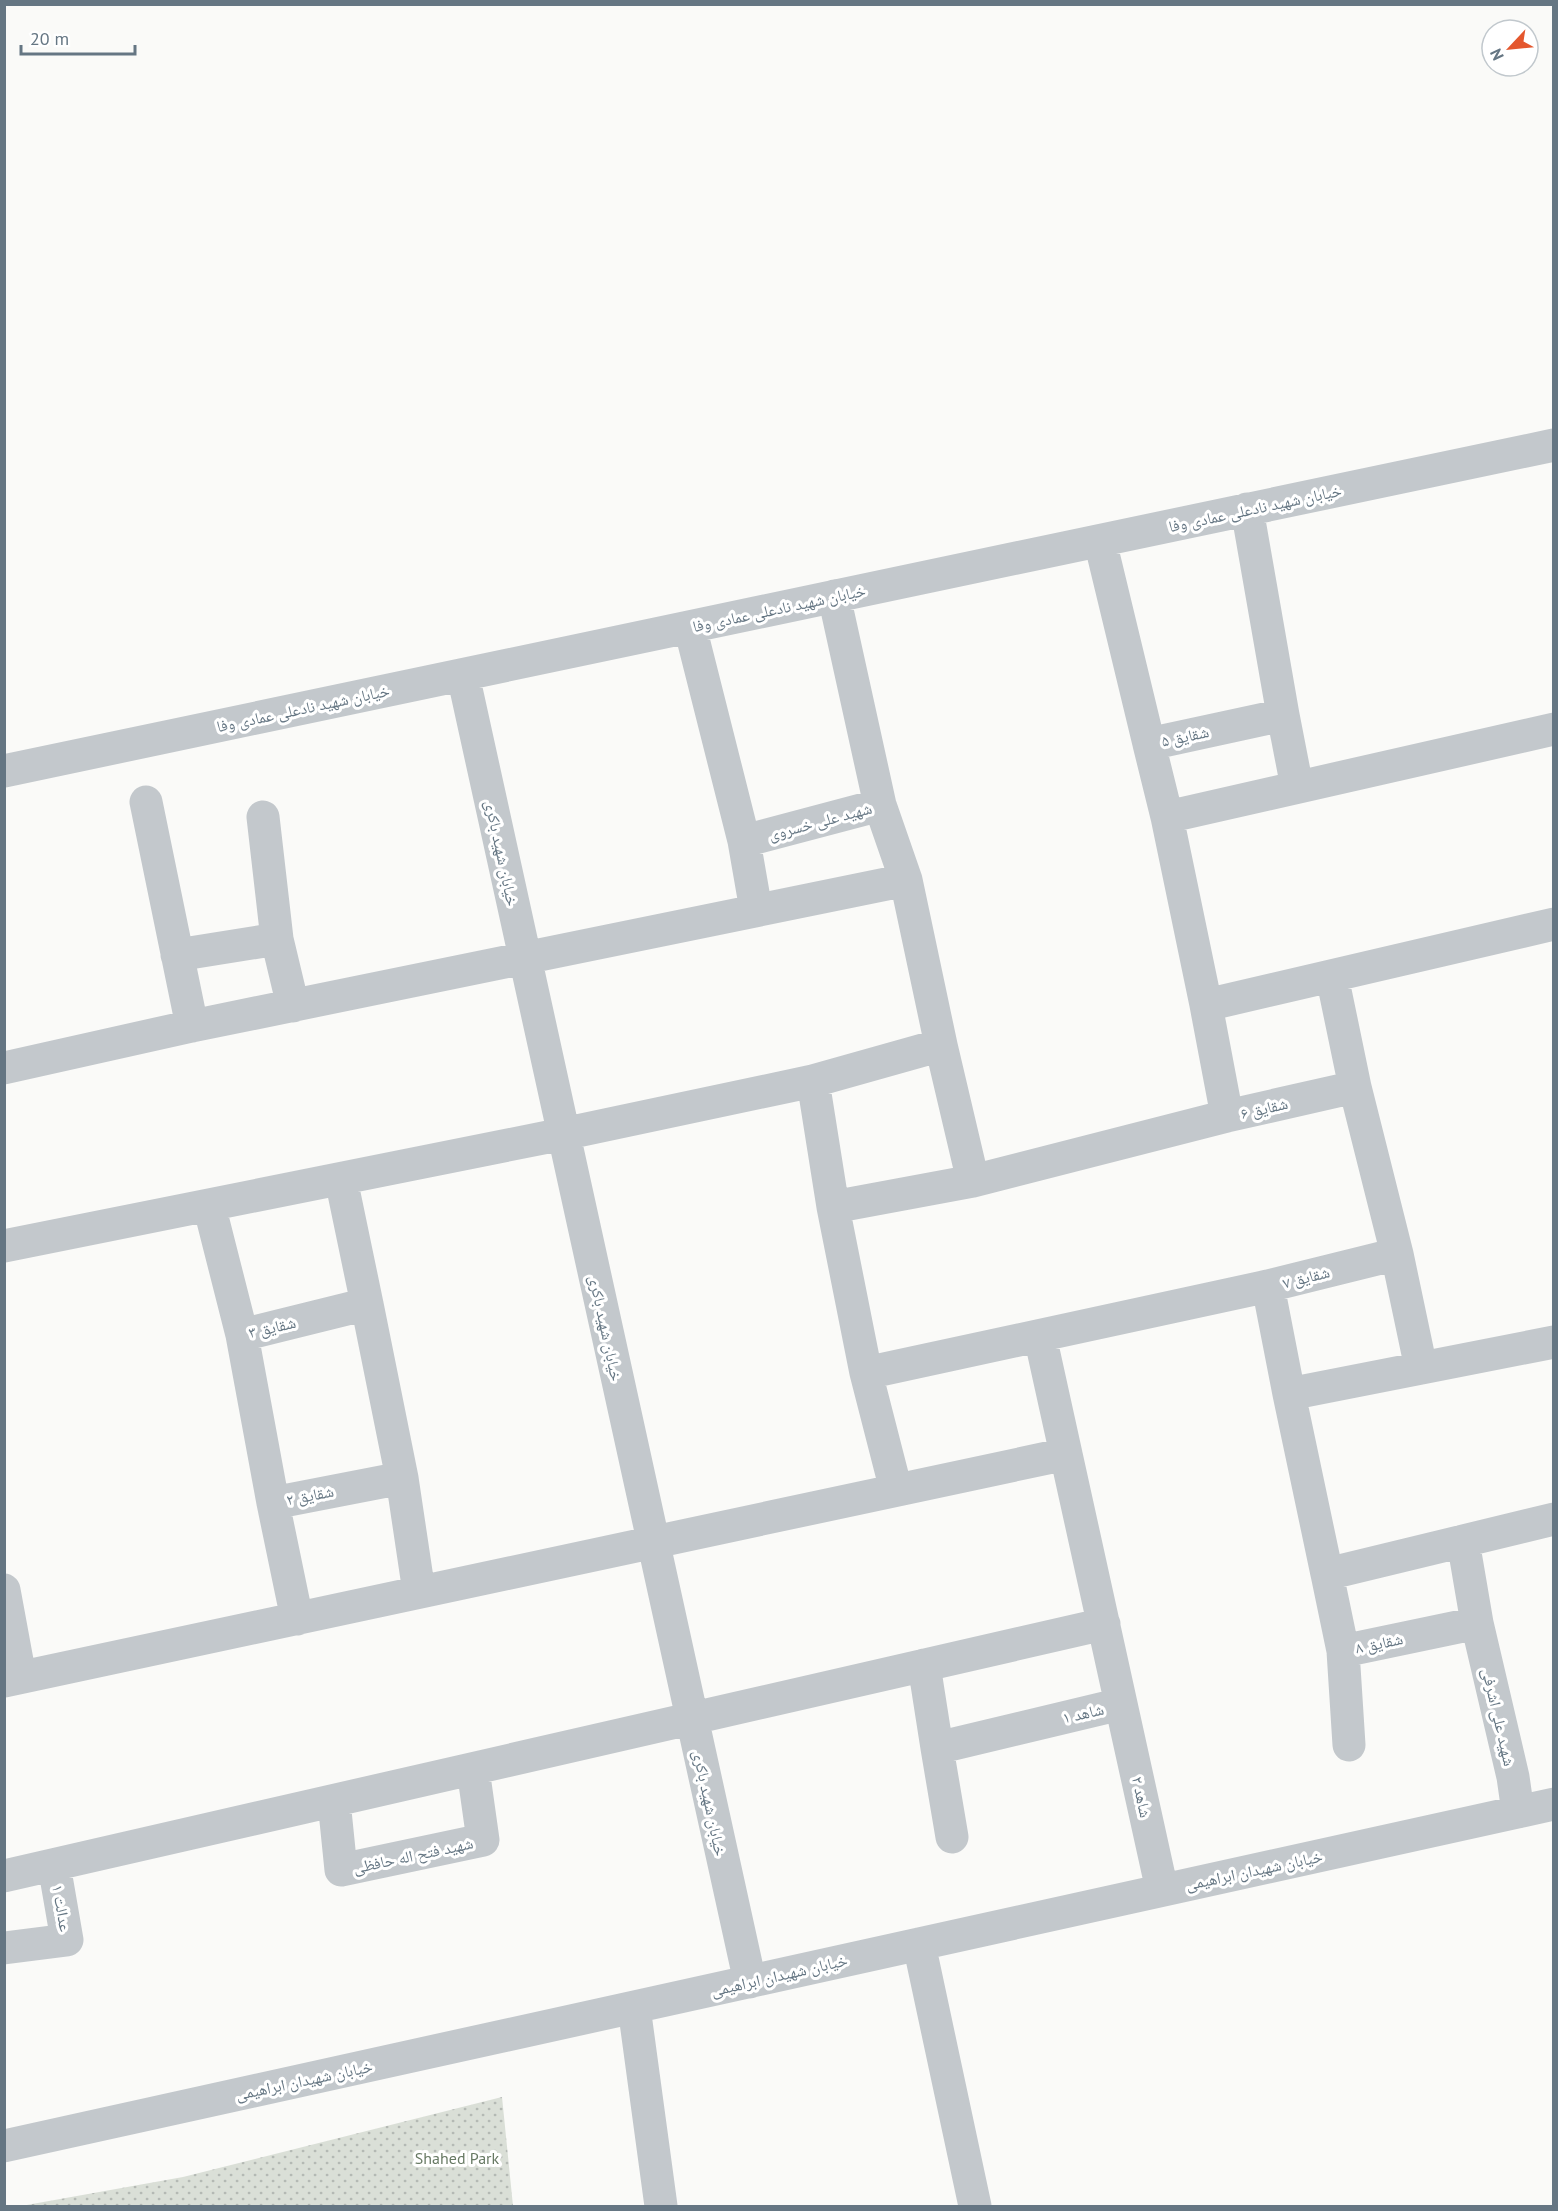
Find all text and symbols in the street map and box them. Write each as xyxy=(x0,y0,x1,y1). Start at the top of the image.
scale bar xyxy=(21,18,135,56)
north arrow xyxy=(1480,18,1540,78)
text: 20 m xyxy=(30,27,69,50)
text: N xyxy=(1485,45,1508,64)
street label: خیابان شهید نادعلی عمادی وفا xyxy=(1167,480,1344,537)
street label: خیابان شهید نادعلی عمادی وفا xyxy=(691,580,868,637)
street label: خیابان شهید نادعلی عمادی وفا xyxy=(215,680,392,737)
street label: شقایق ۵ xyxy=(1159,721,1211,752)
street label: خیابان شهید باکری xyxy=(480,798,523,908)
street label: شهید علی خسروی xyxy=(766,798,874,845)
street label: شقایق ۶ xyxy=(1238,1093,1290,1124)
street label: شقایق ۷ xyxy=(1280,1261,1332,1293)
street label: خیابان شهید باکری xyxy=(584,1273,627,1383)
street label: شقایق ۳ xyxy=(246,1312,298,1343)
street label: شقایق ۲ xyxy=(285,1481,336,1510)
street label: شقایق ۸ xyxy=(1353,1628,1405,1659)
street label: شهید علی اشرفی xyxy=(1477,1666,1520,1768)
street label: شاهد ۱ xyxy=(1060,1699,1106,1727)
street label: خیابان شهید باکری xyxy=(688,1748,731,1858)
street label: شاهد ۲ xyxy=(1128,1775,1156,1819)
street label: شهید فتح اله حافظی xyxy=(351,1832,475,1878)
street label: خیابان شهیدان ابراهیمی xyxy=(1184,1846,1325,1895)
street label: عدالت ۱ xyxy=(48,1883,76,1933)
street label: خیابان شهیدان ابراهیمی xyxy=(709,1950,849,2001)
street label: خیابان شهیدان ابراهیمی xyxy=(234,2056,375,2105)
park label: Shahed Park xyxy=(415,2148,500,2168)

